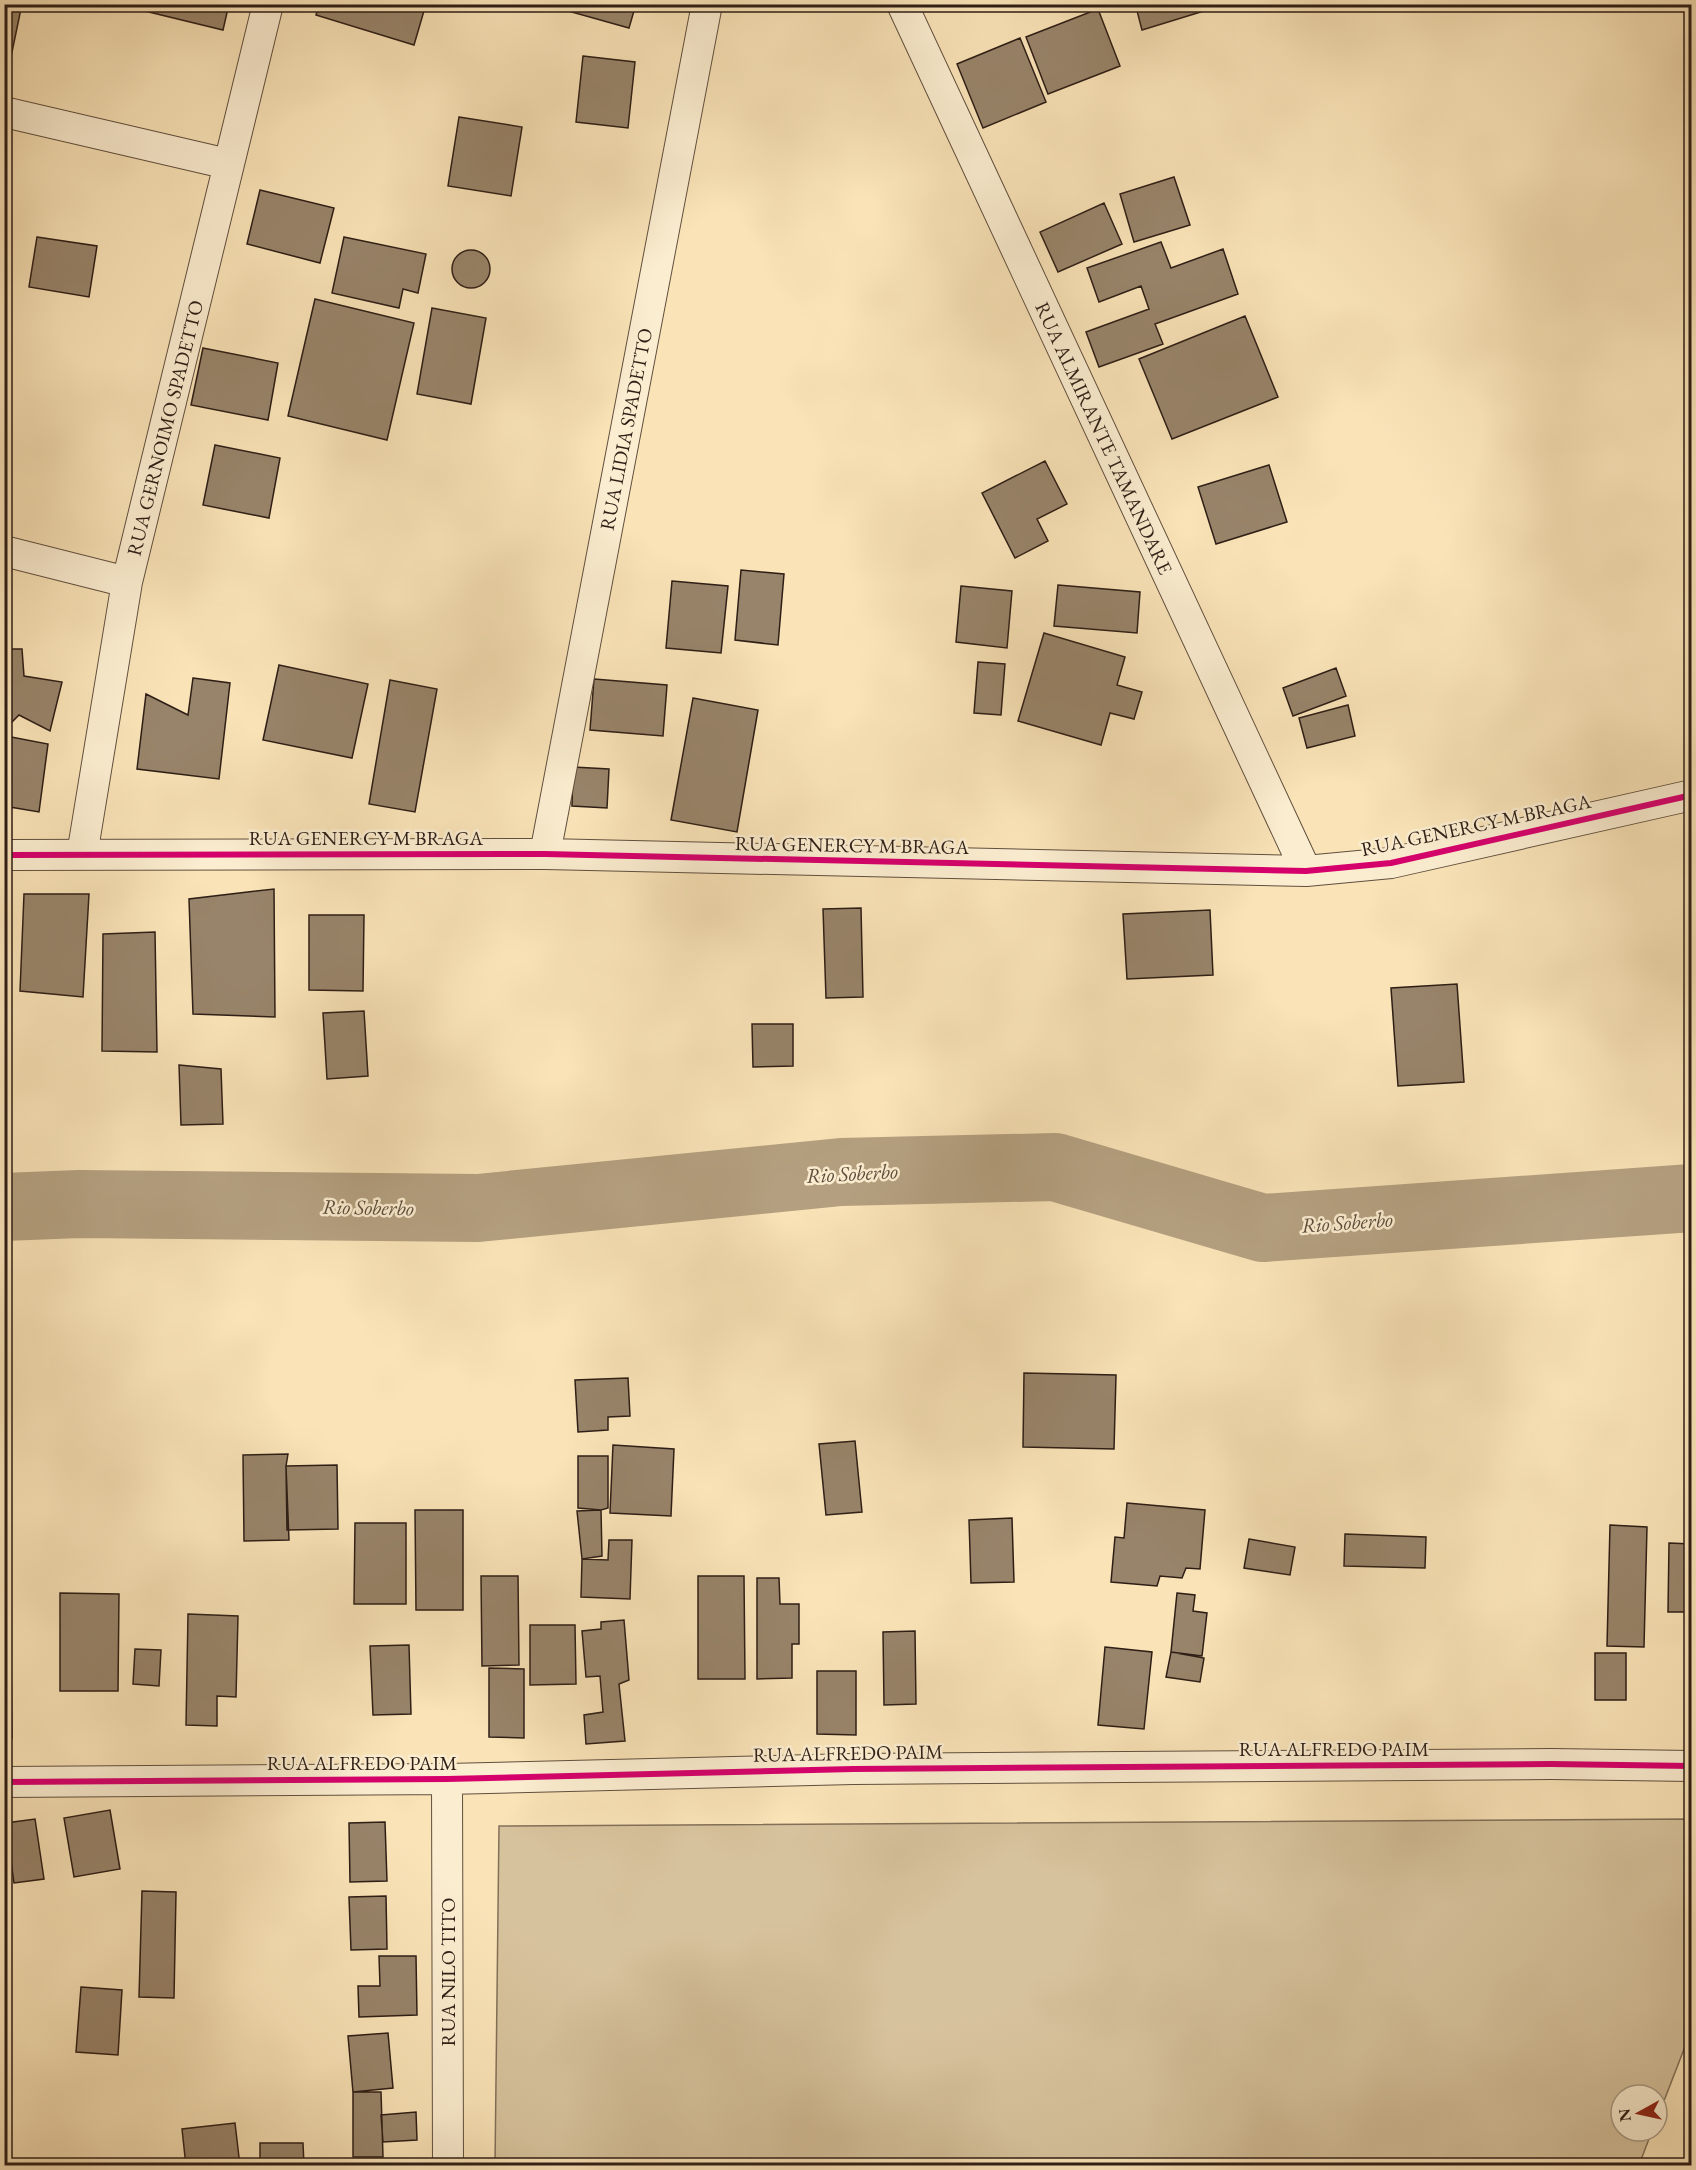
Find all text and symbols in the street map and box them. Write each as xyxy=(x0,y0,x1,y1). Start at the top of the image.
street label: RUA GERNOIMO SPADETTO xyxy=(121,297,209,559)
street label: RUA ALMIRANTE TAMANDARE xyxy=(1029,298,1179,578)
street label: RUA LIDIA SPADETTO xyxy=(594,326,658,532)
street label: RUA GENERCY M BRAGA xyxy=(1359,788,1593,862)
street label: RUA GENERCY M BRAGA xyxy=(249,825,483,851)
street label: RUA GENERCY M BRAGA xyxy=(735,830,970,860)
water label: Rio Soberbo xyxy=(806,1157,899,1189)
water label: Rio Soberbo xyxy=(322,1193,414,1221)
water label: Rio Soberbo xyxy=(1300,1205,1394,1239)
street label: RUA ALFREDO PAIM xyxy=(1239,1736,1429,1762)
street label: RUA ALFREDO PAIM xyxy=(753,1738,943,1768)
street label: RUA ALFREDO PAIM xyxy=(267,1750,457,1776)
street label: RUA NILO TITO xyxy=(435,1898,461,2046)
north arrow xyxy=(1609,2083,1669,2143)
text: N xyxy=(1613,2107,1636,2123)

